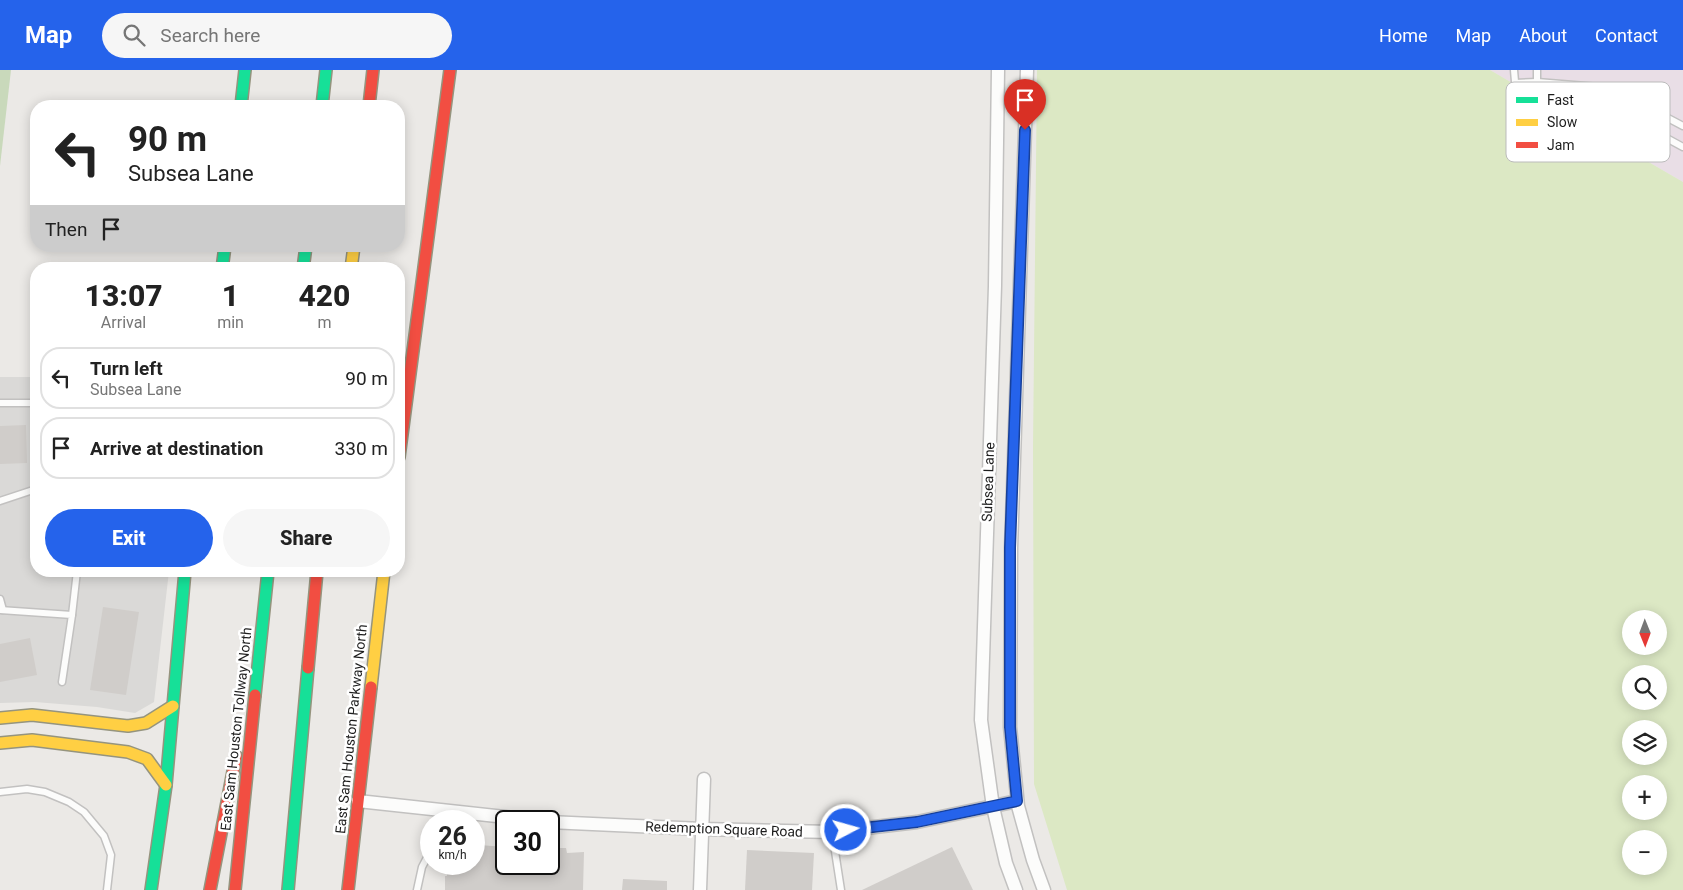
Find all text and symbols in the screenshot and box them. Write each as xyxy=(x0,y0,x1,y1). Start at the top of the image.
search box xyxy=(102,13,452,58)
text: Map xyxy=(25,21,72,49)
icon: search xyxy=(120,21,148,49)
text: Search here xyxy=(160,24,260,47)
text: Home xyxy=(1379,25,1428,46)
text: Map xyxy=(1456,25,1491,46)
text: About xyxy=(1519,25,1567,46)
text: Contact xyxy=(1595,25,1658,46)
pin xyxy=(1004,79,1046,130)
legend xyxy=(1506,82,1670,162)
icon: arrive xyxy=(1011,86,1039,114)
text: Fast xyxy=(1547,92,1574,108)
text: Slow xyxy=(1547,114,1578,130)
text: 90 m xyxy=(128,119,207,160)
icon: left xyxy=(45,120,110,185)
text: Jam xyxy=(1547,137,1575,153)
text: Subsea Lane xyxy=(128,161,254,186)
icon: arrive xyxy=(97,215,125,243)
text: Then xyxy=(45,218,87,241)
text: 13:07 xyxy=(85,278,163,313)
text: 1 xyxy=(222,278,239,313)
text: 420 xyxy=(298,278,350,313)
text: Arrival xyxy=(101,313,146,332)
text: min xyxy=(217,313,244,332)
text: m xyxy=(317,313,331,332)
text: Turn left xyxy=(90,357,163,380)
icon: left xyxy=(47,364,75,392)
text: 90 m xyxy=(345,367,388,390)
text: Subsea Lane xyxy=(90,380,181,399)
icon: arrive xyxy=(47,434,75,462)
text: Arrive at destination xyxy=(90,437,263,460)
text: 330 m xyxy=(335,437,388,460)
street label: Subsea Lane xyxy=(979,442,997,522)
button: Exit xyxy=(45,509,213,567)
button: Share xyxy=(223,509,390,567)
north arrow xyxy=(1622,610,1668,655)
map controls xyxy=(1622,610,1667,875)
street label: East Sam Houston Parkway North xyxy=(332,623,370,835)
street label: East Sam Houston Tollway North xyxy=(217,626,255,832)
button: search xyxy=(1622,665,1667,710)
button: layers xyxy=(1622,720,1667,765)
button: + xyxy=(1622,775,1667,820)
position arrow xyxy=(819,803,871,855)
speed limit sign: 30 xyxy=(495,810,560,875)
street label: Redemption Square Road xyxy=(645,818,803,840)
text: 26 xyxy=(438,822,467,851)
button: − xyxy=(1622,830,1667,875)
text: km/h xyxy=(438,848,467,862)

